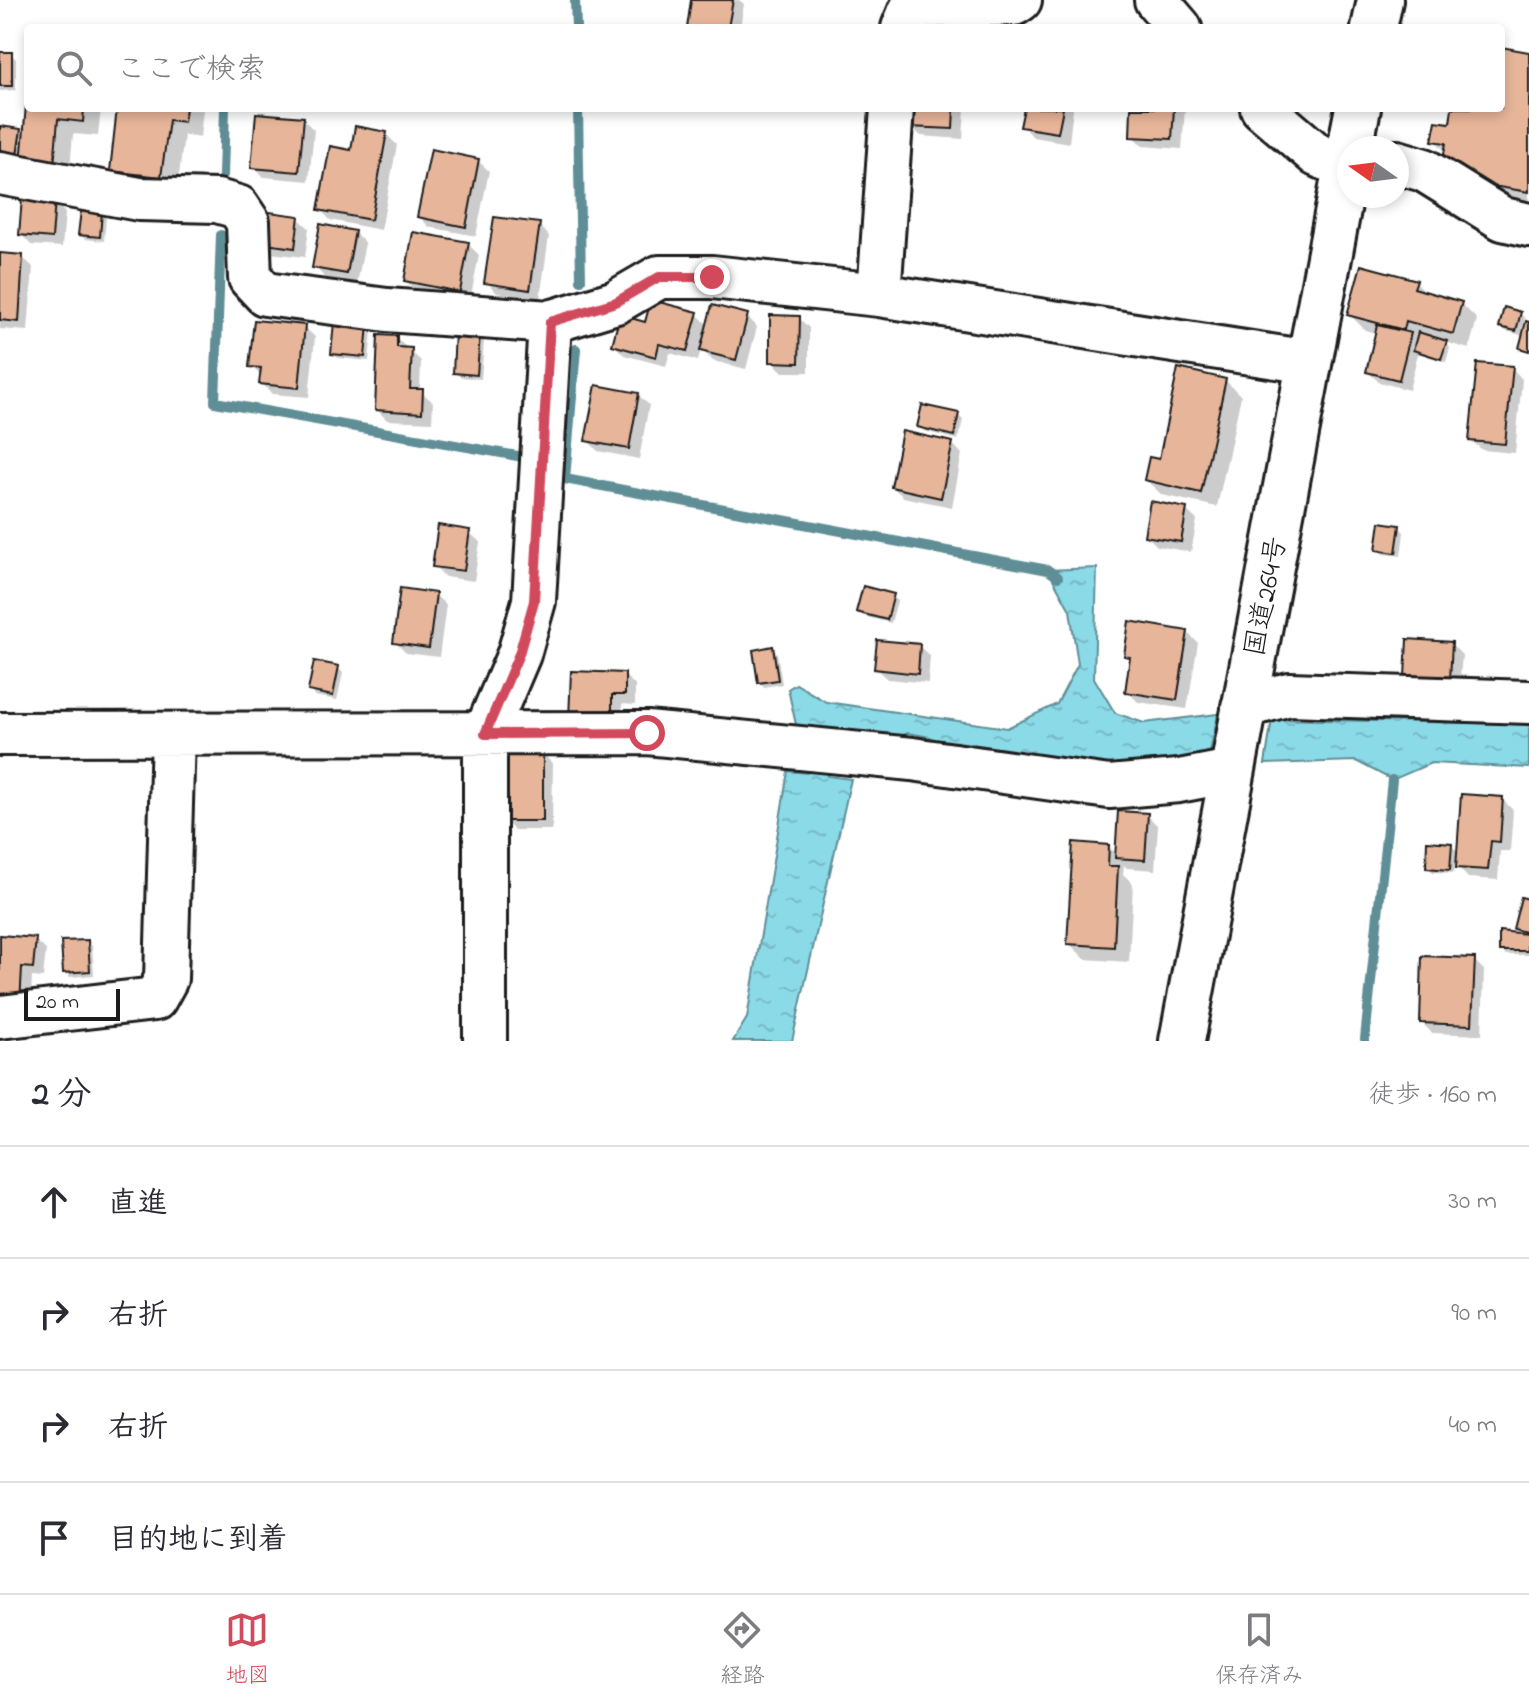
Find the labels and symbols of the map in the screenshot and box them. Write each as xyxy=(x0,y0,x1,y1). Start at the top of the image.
north arrow xyxy=(1337,136,1409,208)
route end xyxy=(694,259,730,295)
street label: 国道264号 xyxy=(1236,533,1299,660)
route start xyxy=(629,715,665,751)
scale bar xyxy=(24,985,120,1021)

